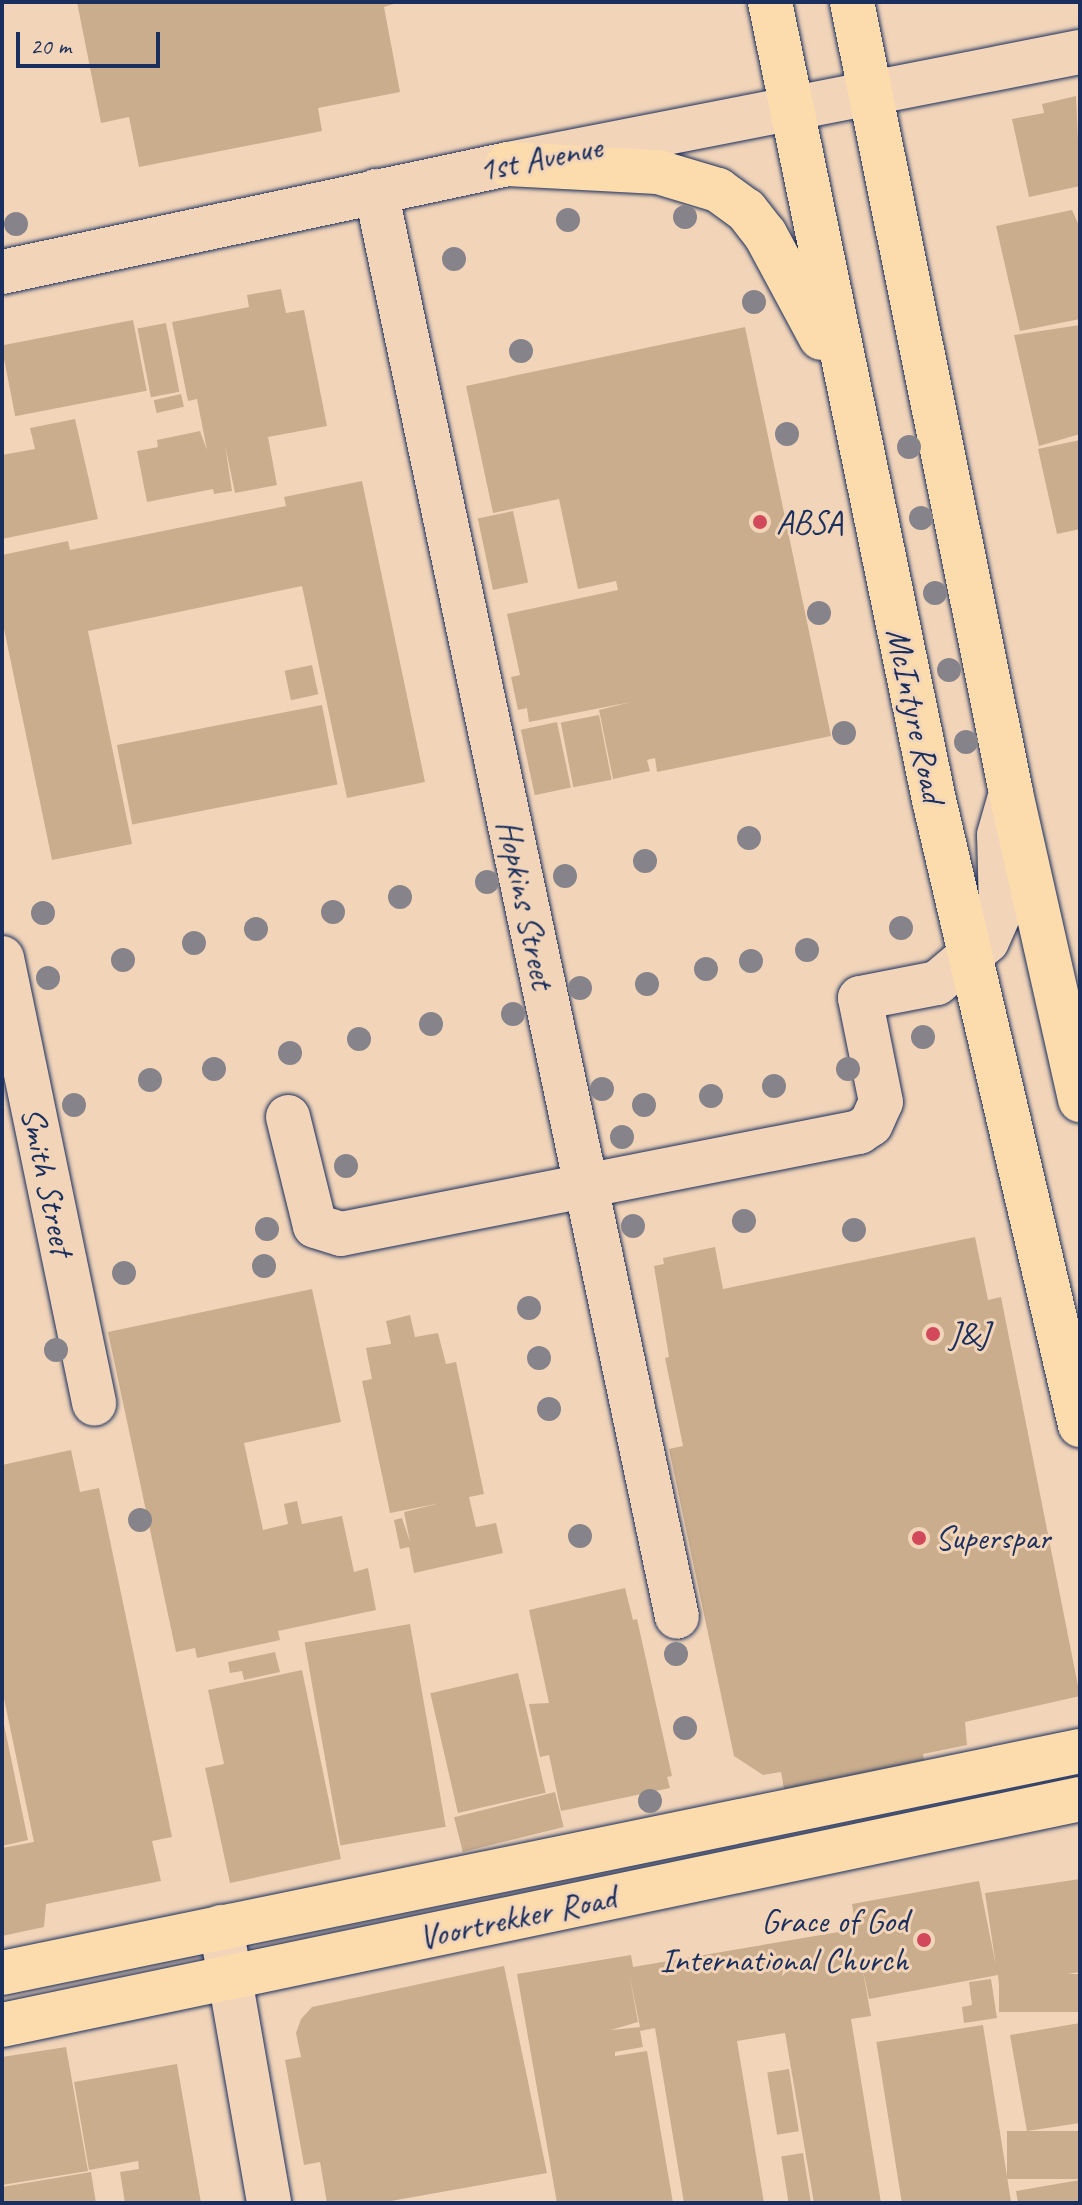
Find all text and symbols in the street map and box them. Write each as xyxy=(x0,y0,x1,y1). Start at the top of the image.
scale bar xyxy=(20,16,164,66)
text: 20 m xyxy=(30,31,71,61)
street label: 1st Avenue xyxy=(475,126,605,190)
place label: ABSA xyxy=(776,502,843,542)
marker: ABSA xyxy=(751,513,769,531)
street label: McIntyre Road xyxy=(878,624,954,806)
street label: Hopkins Street xyxy=(488,816,564,992)
street label: Smith Street xyxy=(12,1103,84,1259)
place label: J&J xyxy=(949,1314,989,1354)
marker: J&J xyxy=(924,1325,942,1343)
place label: Superspar xyxy=(935,1518,1050,1558)
marker: Superspar xyxy=(910,1529,928,1547)
street label: Voortrekker Road xyxy=(415,1876,619,1958)
place label: Grace of God International Church xyxy=(658,1900,908,1980)
marker: Grace of God International Church xyxy=(915,1931,933,1949)

